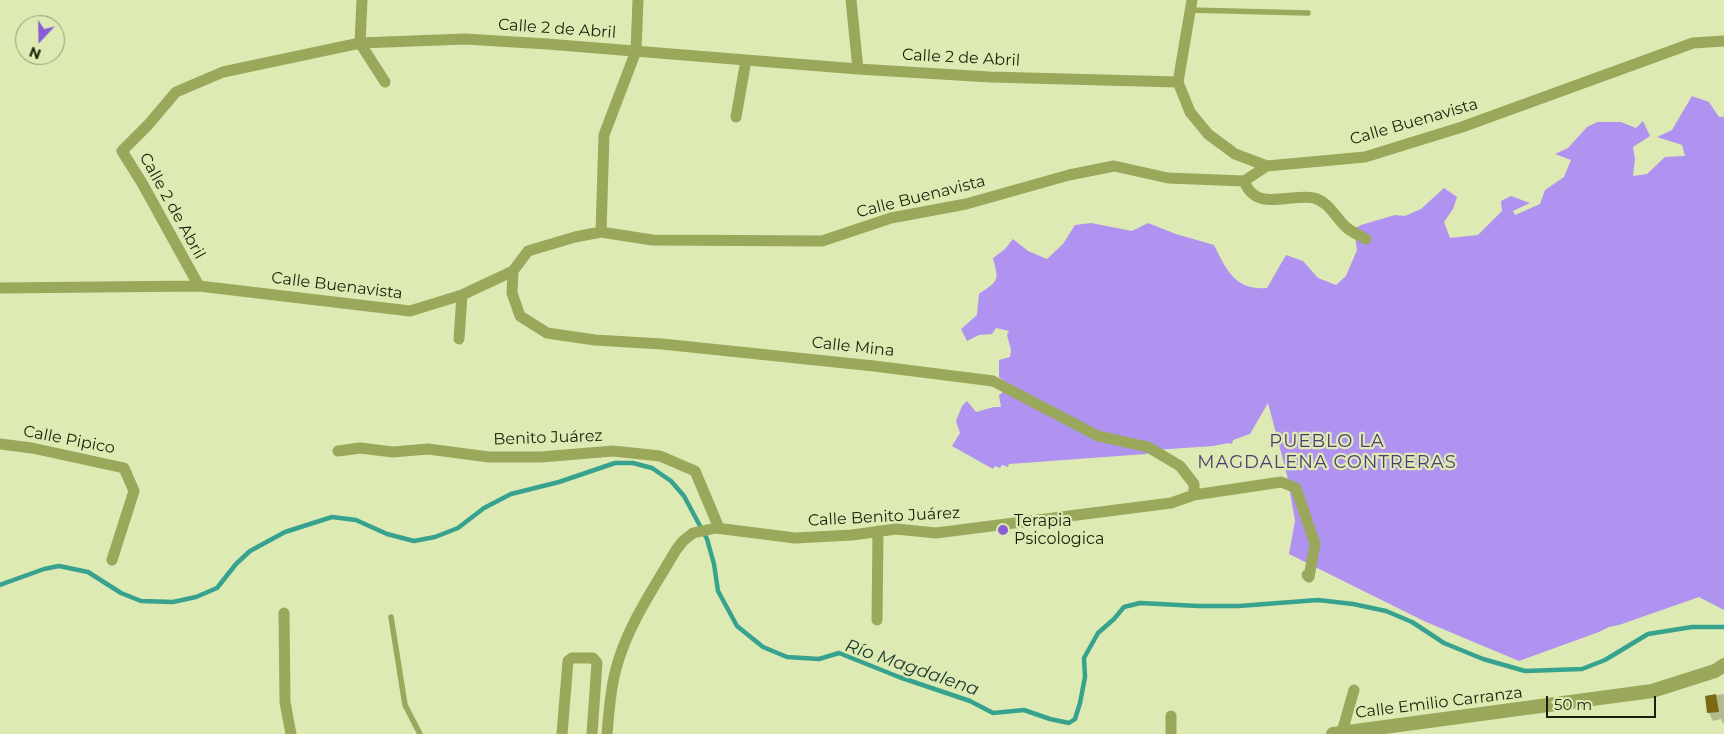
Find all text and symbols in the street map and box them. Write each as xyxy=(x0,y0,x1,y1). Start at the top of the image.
north arrow xyxy=(15,15,65,65)
street label: Calle 2 de Abril xyxy=(497,15,617,43)
text: N xyxy=(26,43,43,63)
street label: Calle 2 de Abril xyxy=(901,45,1021,71)
street label: Calle Buenavista xyxy=(1348,95,1480,149)
street label: Calle 2 de Abril xyxy=(135,150,209,262)
street label: Calle Buenavista xyxy=(855,172,987,222)
street label: Calle Buenavista xyxy=(270,268,404,304)
street label: Calle Mina xyxy=(811,333,895,361)
street label: Calle Pipico xyxy=(22,422,116,458)
street label: Benito Juárez xyxy=(493,426,603,450)
district label: PUEBLO LA MAGDALENA CONTRERAS xyxy=(1195,431,1459,474)
street label: Calle Benito Juárez xyxy=(807,503,961,531)
place label: Terapia Psicologica xyxy=(1014,511,1105,549)
marker: Terapia Psicologica xyxy=(996,523,1010,537)
water label: Río Magdalena xyxy=(842,635,982,701)
street label: Calle Emilio Carranza xyxy=(1354,683,1524,723)
scale bar xyxy=(1549,686,1659,718)
text: 50 m xyxy=(1554,695,1592,714)

